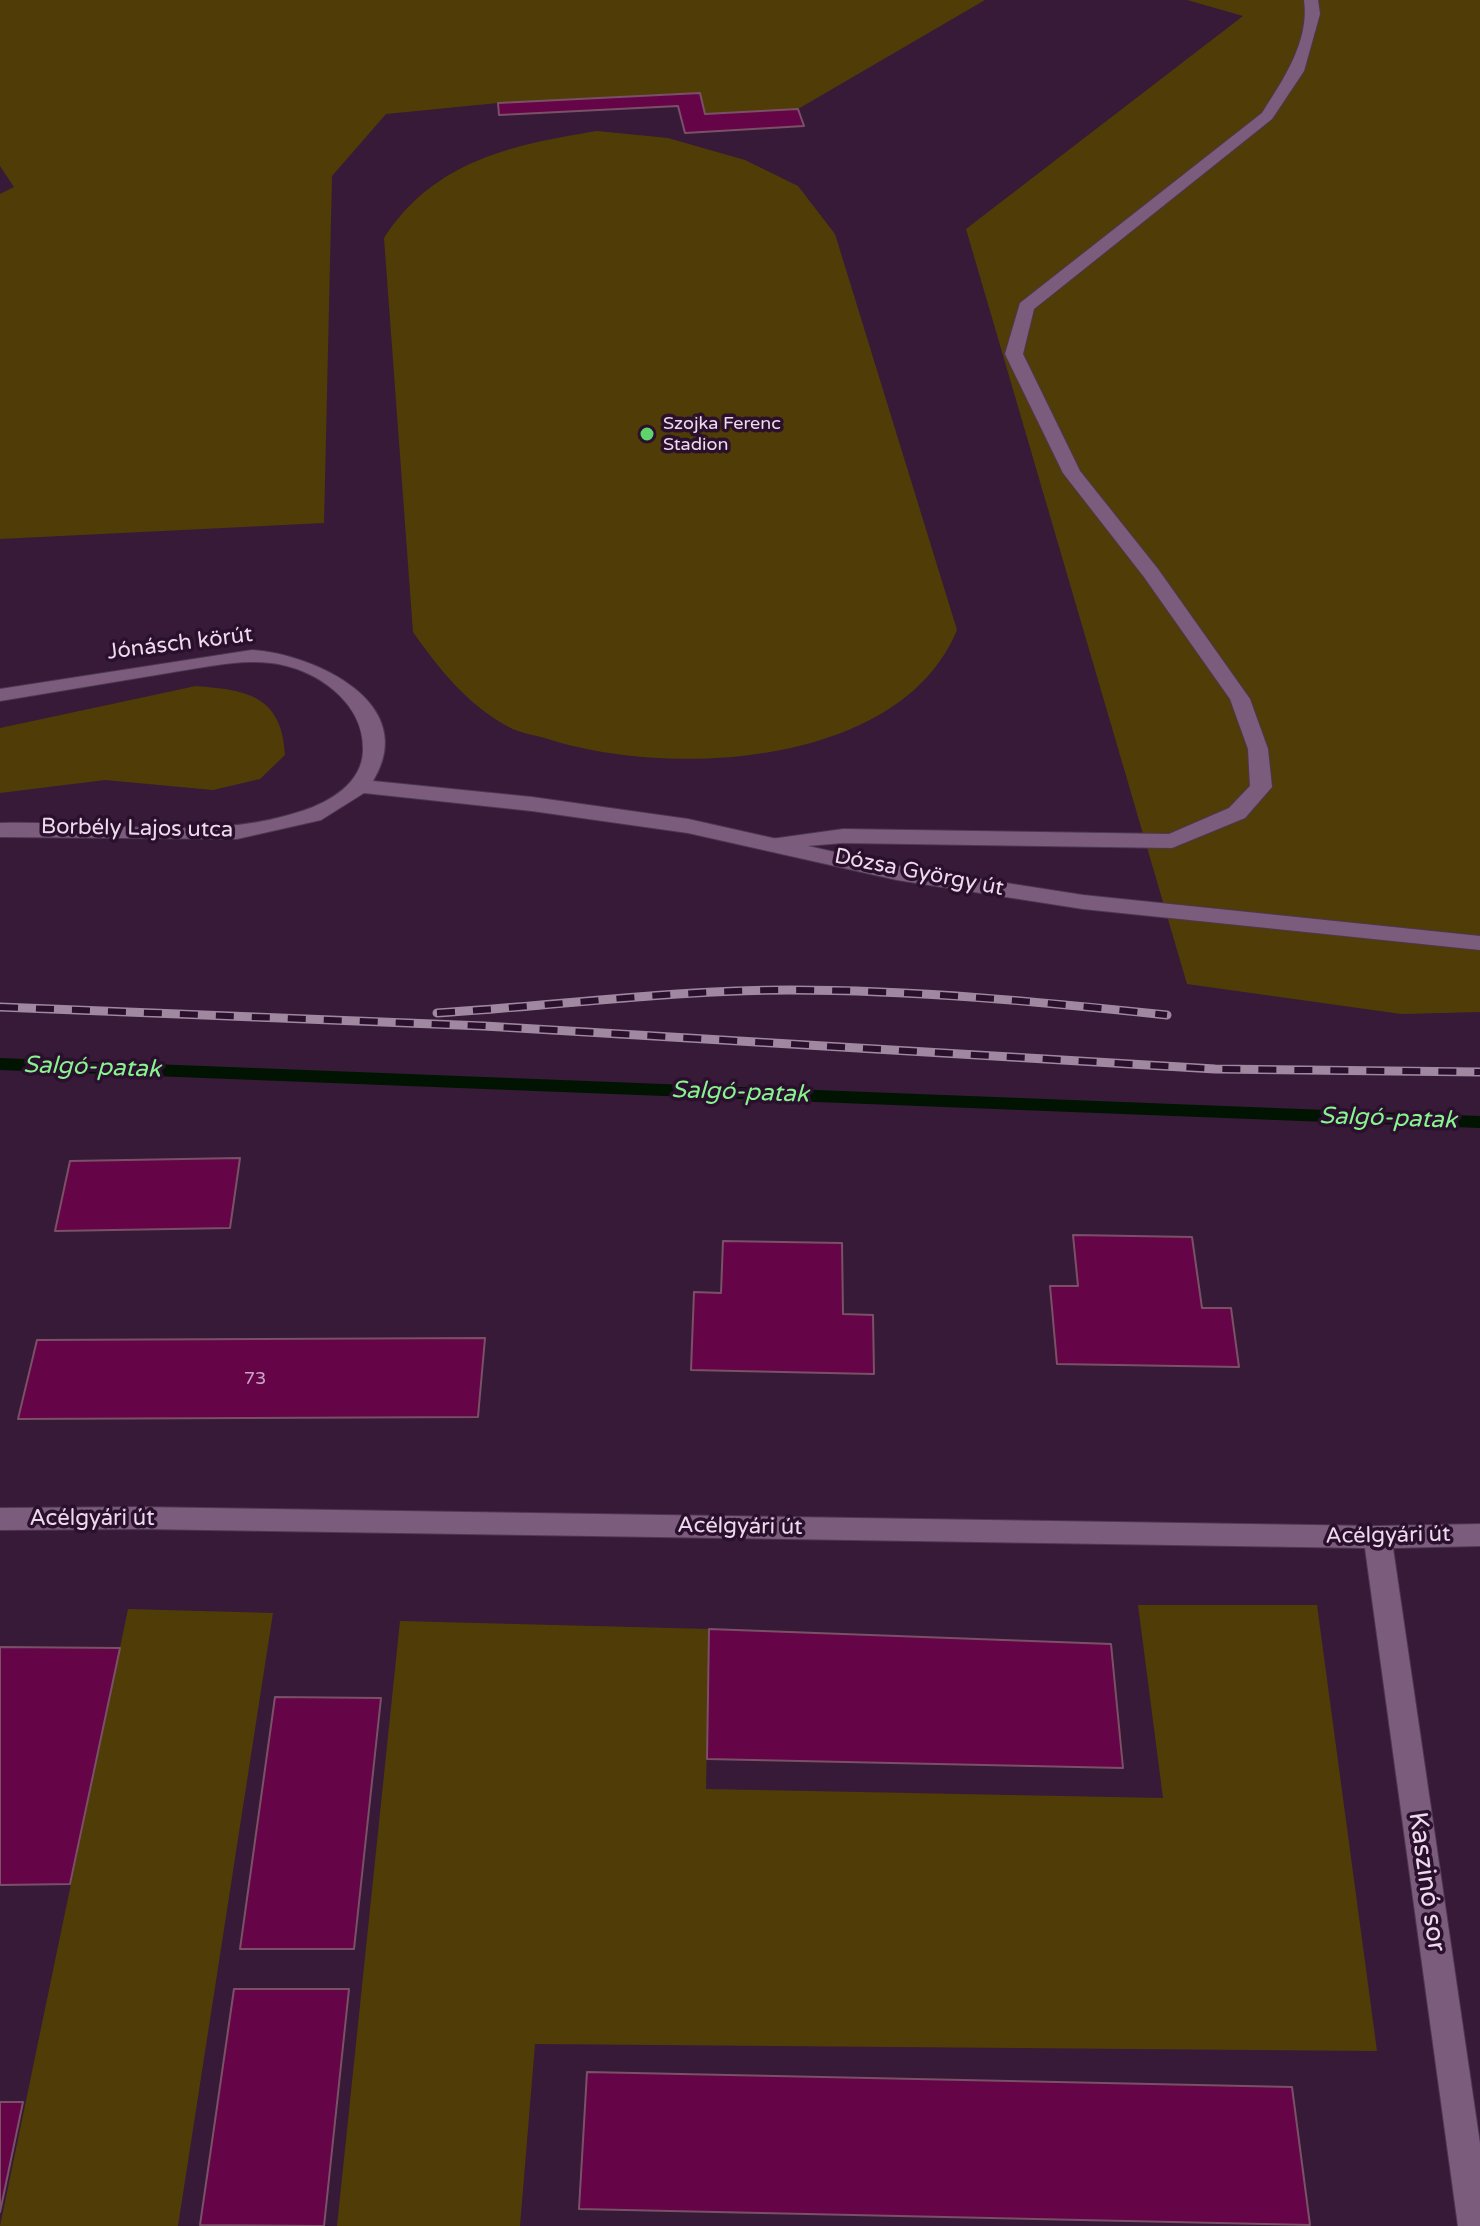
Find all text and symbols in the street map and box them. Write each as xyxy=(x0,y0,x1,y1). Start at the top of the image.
place label: Szojka Ferenc Stadion xyxy=(663,413,781,456)
marker: Szojka Ferenc Stadion xyxy=(638,425,656,443)
street label: Jónásch körút xyxy=(106,622,254,666)
street label: Borbély Lajos utca xyxy=(41,814,233,844)
street label: Dózsa György út xyxy=(832,844,1006,902)
water label: Salgó-patak xyxy=(23,1051,161,1085)
water label: Salgó-patak xyxy=(671,1076,809,1110)
water label: Salgó-patak xyxy=(1319,1102,1457,1136)
house number: 73 xyxy=(244,1368,266,1390)
street label: Acélgyári út xyxy=(29,1506,155,1532)
street label: Acélgyári út xyxy=(677,1513,803,1541)
street label: Acélgyári út xyxy=(1325,1522,1451,1550)
street label: Kaszinó sor xyxy=(1401,1810,1451,1954)

